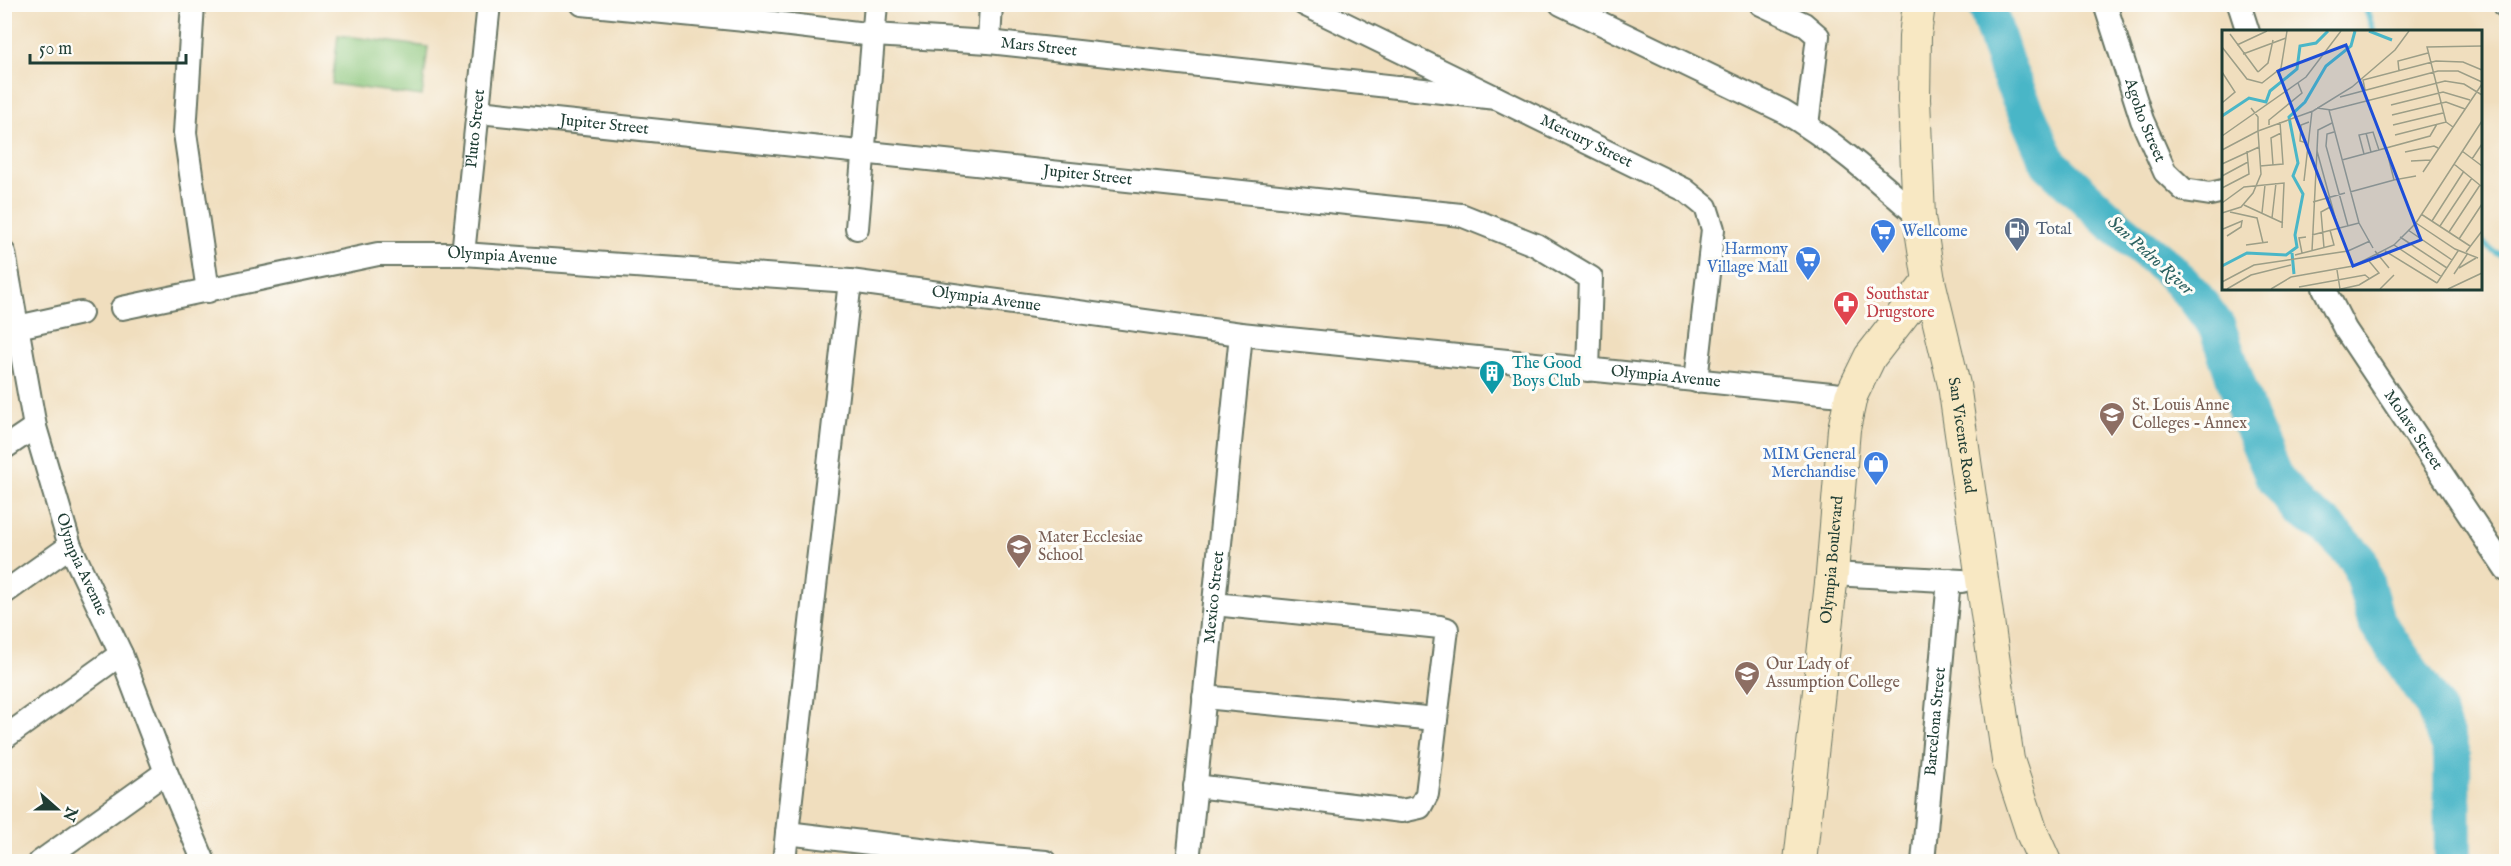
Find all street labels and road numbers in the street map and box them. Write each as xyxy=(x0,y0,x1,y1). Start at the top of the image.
street label: Mars Street xyxy=(1000,33,1079,62)
street label: Agoho Street xyxy=(2119,75,2170,166)
street label: Pluto Street xyxy=(462,88,490,169)
street label: Jupiter Street xyxy=(557,110,650,140)
street label: Mercury Street xyxy=(1537,111,1636,173)
street label: Jupiter Street xyxy=(1040,161,1134,190)
street label: Olympia Avenue xyxy=(447,244,558,271)
street label: Olympia Avenue xyxy=(930,282,1042,317)
street label: Olympia Avenue xyxy=(1610,362,1721,393)
street label: San Vicente Road xyxy=(1942,375,1980,495)
street label: Molave Street xyxy=(2379,386,2447,475)
street label: Olympia Boulevard xyxy=(1817,494,1848,625)
street label: Olympia Avenue xyxy=(51,511,112,619)
street label: Mexico Street xyxy=(1200,550,1229,645)
street label: Barcelona Street xyxy=(1921,666,1951,777)

